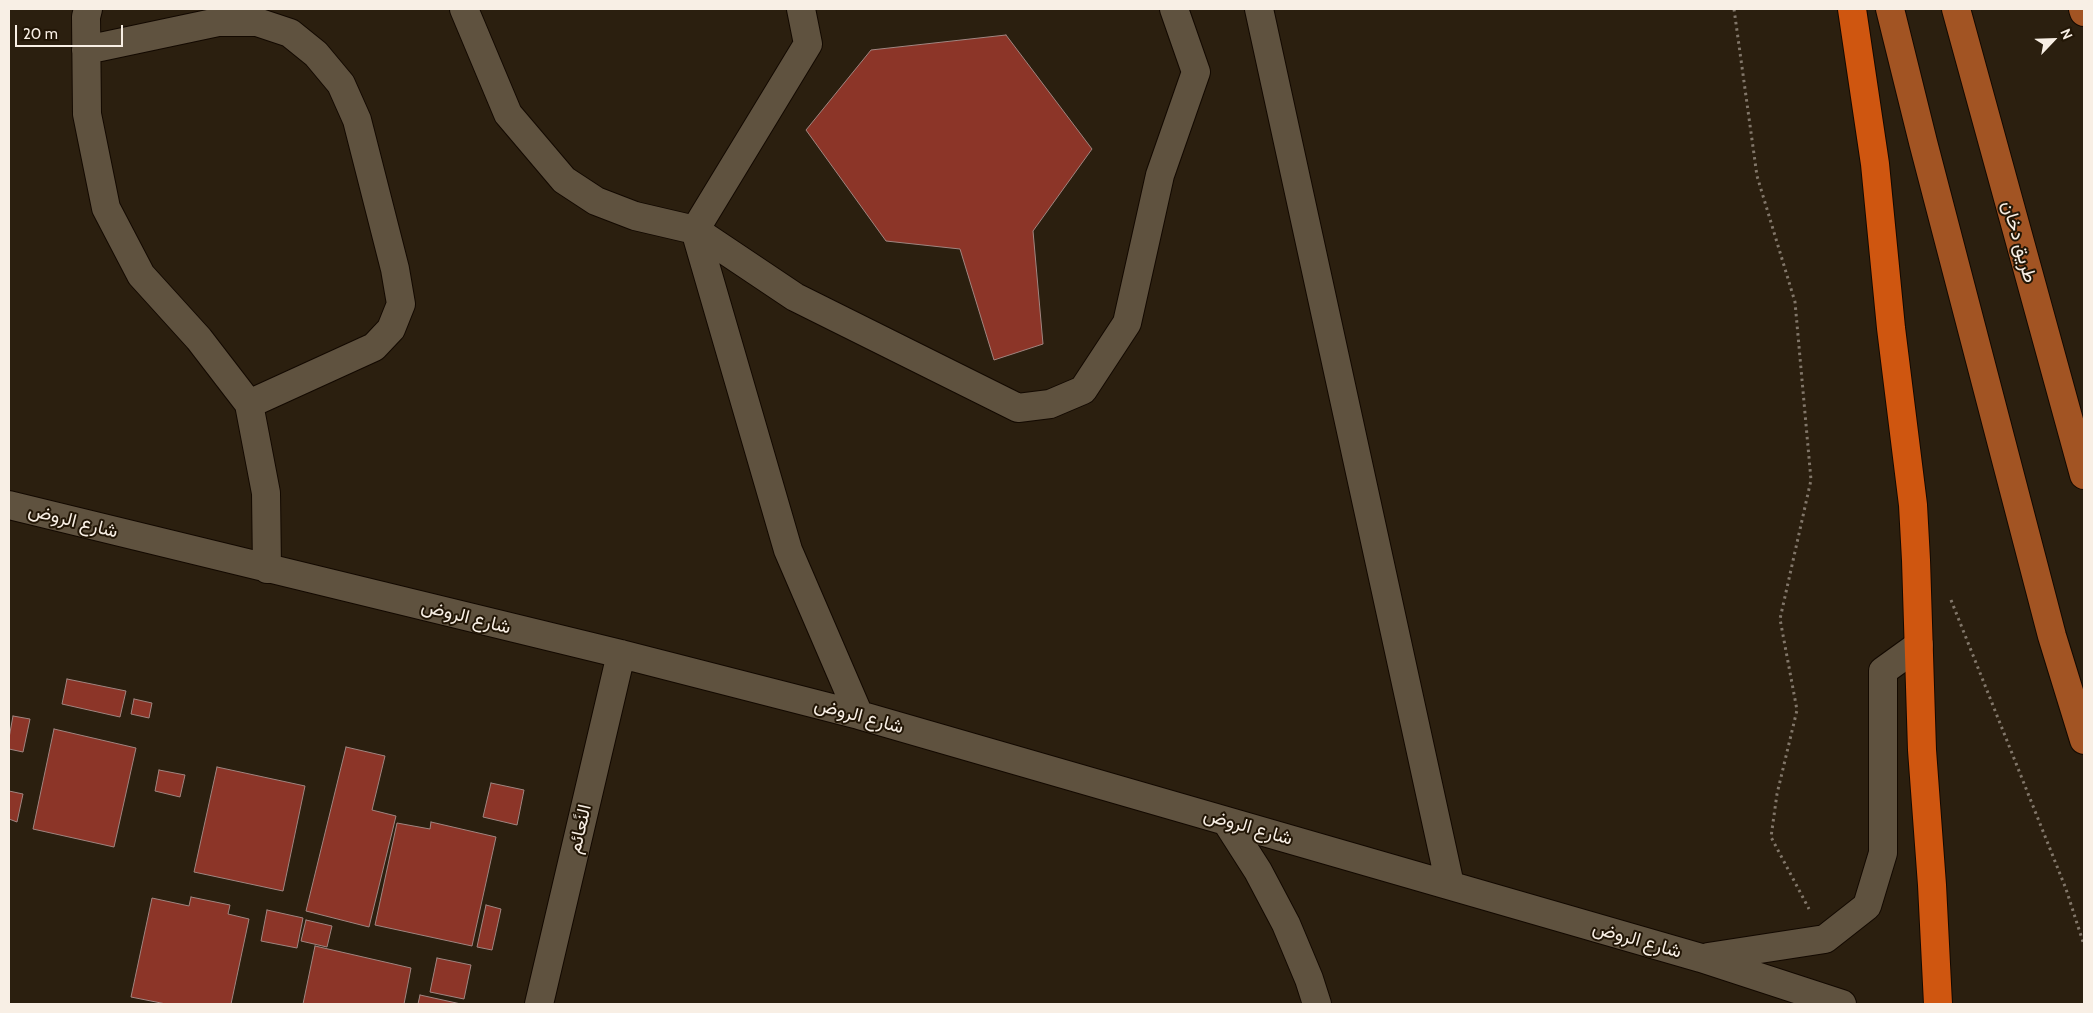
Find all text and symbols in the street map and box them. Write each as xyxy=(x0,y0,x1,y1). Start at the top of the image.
scale bar xyxy=(18,15,125,47)
north arrow xyxy=(2028,15,2078,65)
text: 20 m xyxy=(23,25,58,43)
text: N xyxy=(2056,26,2077,42)
street label: طريق دخان xyxy=(1996,198,2042,286)
street label: شارع الروض xyxy=(26,499,120,543)
street label: شارع الروض xyxy=(419,595,513,639)
street label: شارع الروض xyxy=(812,693,906,739)
street label: النًعائم xyxy=(563,802,597,856)
street label: شارع الروض xyxy=(1201,803,1295,851)
street label: شارع الروض xyxy=(1590,916,1684,964)

